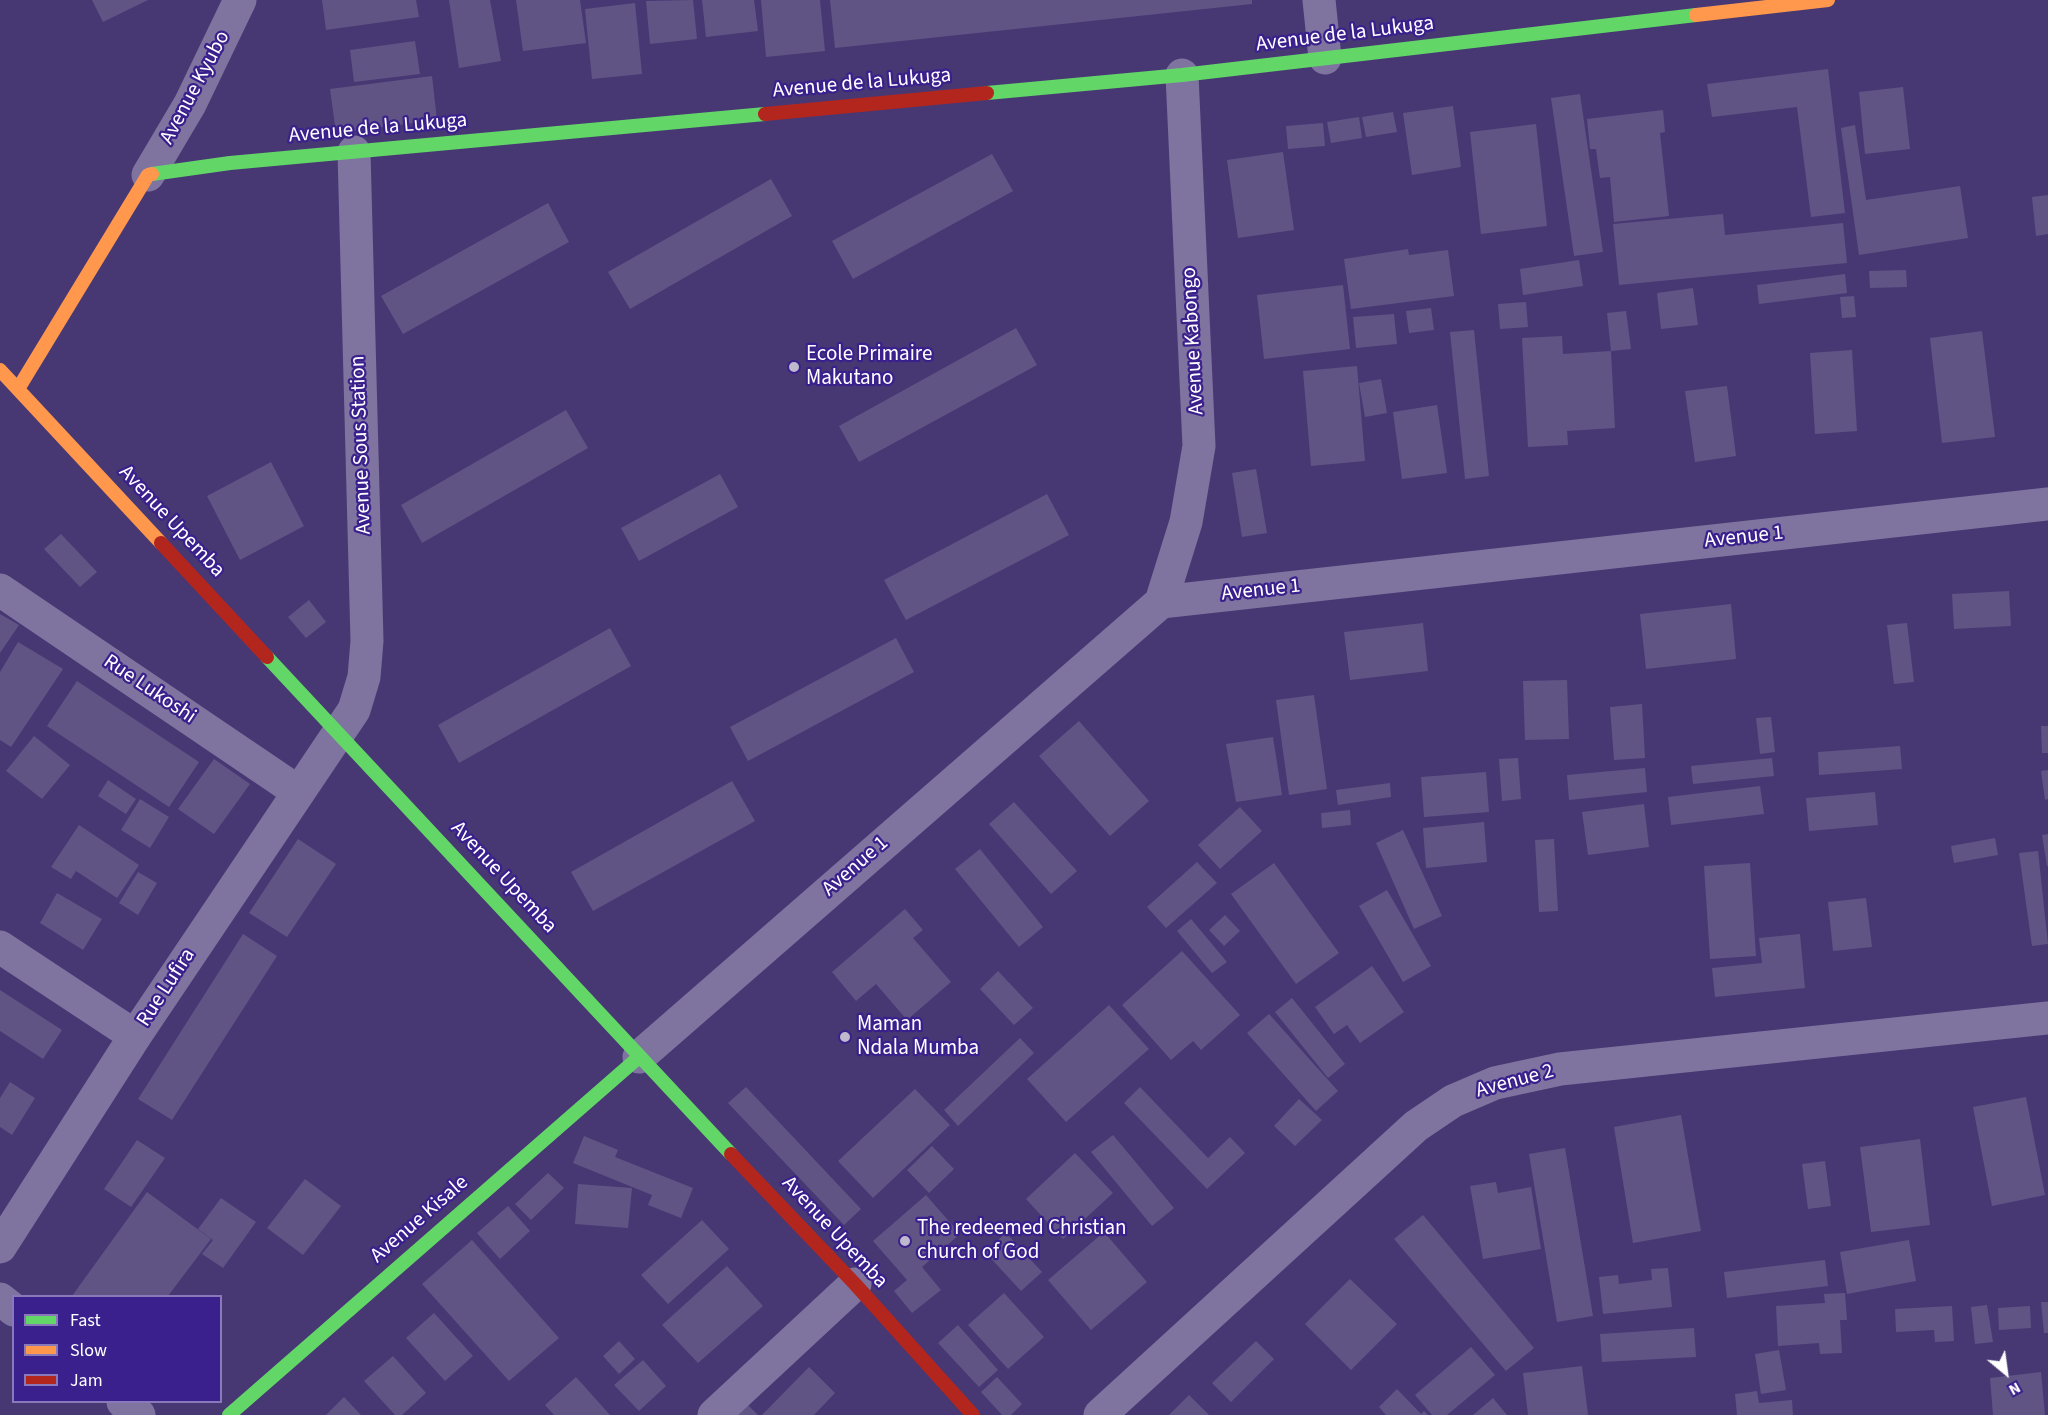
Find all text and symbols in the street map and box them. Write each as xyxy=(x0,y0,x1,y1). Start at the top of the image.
street label: Avenue de la Lukuga xyxy=(1255,12,1435,58)
street label: Avenue Kyubo xyxy=(156,27,236,149)
street label: Avenue de la Lukuga xyxy=(772,64,952,104)
street label: Avenue de la Lukuga xyxy=(288,109,468,149)
street label: Avenue Kabongo xyxy=(1178,267,1210,415)
place label: Ecole Primaire Makutano xyxy=(806,342,932,392)
street label: Avenue Sous Station xyxy=(346,355,378,535)
marker: Ecole Primaire Makutano xyxy=(787,360,801,374)
street label: Avenue Upemba xyxy=(113,461,229,583)
street label: Avenue 1 xyxy=(1703,521,1785,555)
street label: Avenue 1 xyxy=(1220,574,1302,608)
street label: Rue Lukoshi xyxy=(98,650,200,730)
street label: Avenue Upemba xyxy=(445,817,561,939)
street label: Avenue 1 xyxy=(818,831,894,903)
street label: Rue Lufira xyxy=(132,944,202,1032)
place label: Maman Ndala Mumba xyxy=(857,1012,979,1062)
marker: Maman Ndala Mumba xyxy=(838,1030,852,1044)
street label: Avenue 2 xyxy=(1473,1060,1557,1104)
street label: Avenue Kisale xyxy=(366,1171,474,1269)
street label: Avenue Upemba xyxy=(776,1172,892,1294)
place label: The redeemed Christian church of God xyxy=(917,1216,1127,1266)
marker: The redeemed Christian church of God xyxy=(898,1234,912,1248)
legend xyxy=(12,1295,222,1403)
text: Fast xyxy=(70,1308,101,1333)
text: Slow xyxy=(70,1338,107,1363)
north arrow xyxy=(1976,1343,2036,1403)
text: Jam xyxy=(70,1368,103,1393)
text: N xyxy=(2005,1377,2025,1401)

